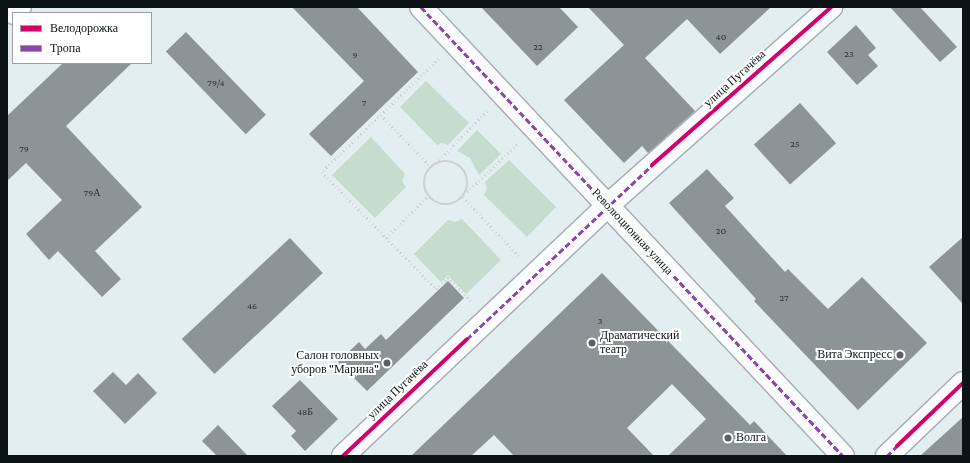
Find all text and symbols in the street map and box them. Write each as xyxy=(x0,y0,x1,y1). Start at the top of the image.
legend xyxy=(12,12,152,64)
text: Велодорожка xyxy=(50,21,118,35)
house number: 40 xyxy=(716,31,726,43)
text: Тропа xyxy=(50,41,81,55)
house number: 22 xyxy=(533,41,543,53)
street label: улица Пугачёва xyxy=(701,47,769,111)
house number: 23 xyxy=(844,48,854,60)
house number: 9 xyxy=(352,49,358,61)
house number: 79/4 xyxy=(207,77,225,89)
house number: 7 xyxy=(362,97,366,109)
house number: 25 xyxy=(790,138,800,150)
house number: 79 xyxy=(19,143,29,155)
street label: Революционная улица xyxy=(588,186,676,278)
house number: 79А xyxy=(84,187,100,199)
house number: 20 xyxy=(716,225,726,237)
house number: 27 xyxy=(779,292,789,304)
house number: 46 xyxy=(247,300,257,312)
house number: 3 xyxy=(598,315,602,327)
place label: Драматический театр xyxy=(600,329,679,357)
marker: Драматический театр xyxy=(587,338,597,348)
place label: Вита Экспресс xyxy=(817,348,892,362)
place label: Салон головных уборов "Марина" xyxy=(291,349,379,377)
marker: Вита Экспресс xyxy=(895,350,905,360)
street label: улица Пугачёва xyxy=(365,358,431,422)
marker: Салон головных уборов "Марина" xyxy=(382,358,392,368)
house number: 48Б xyxy=(297,406,313,418)
place label: Волга xyxy=(736,431,766,445)
marker: Волга xyxy=(723,433,733,443)

